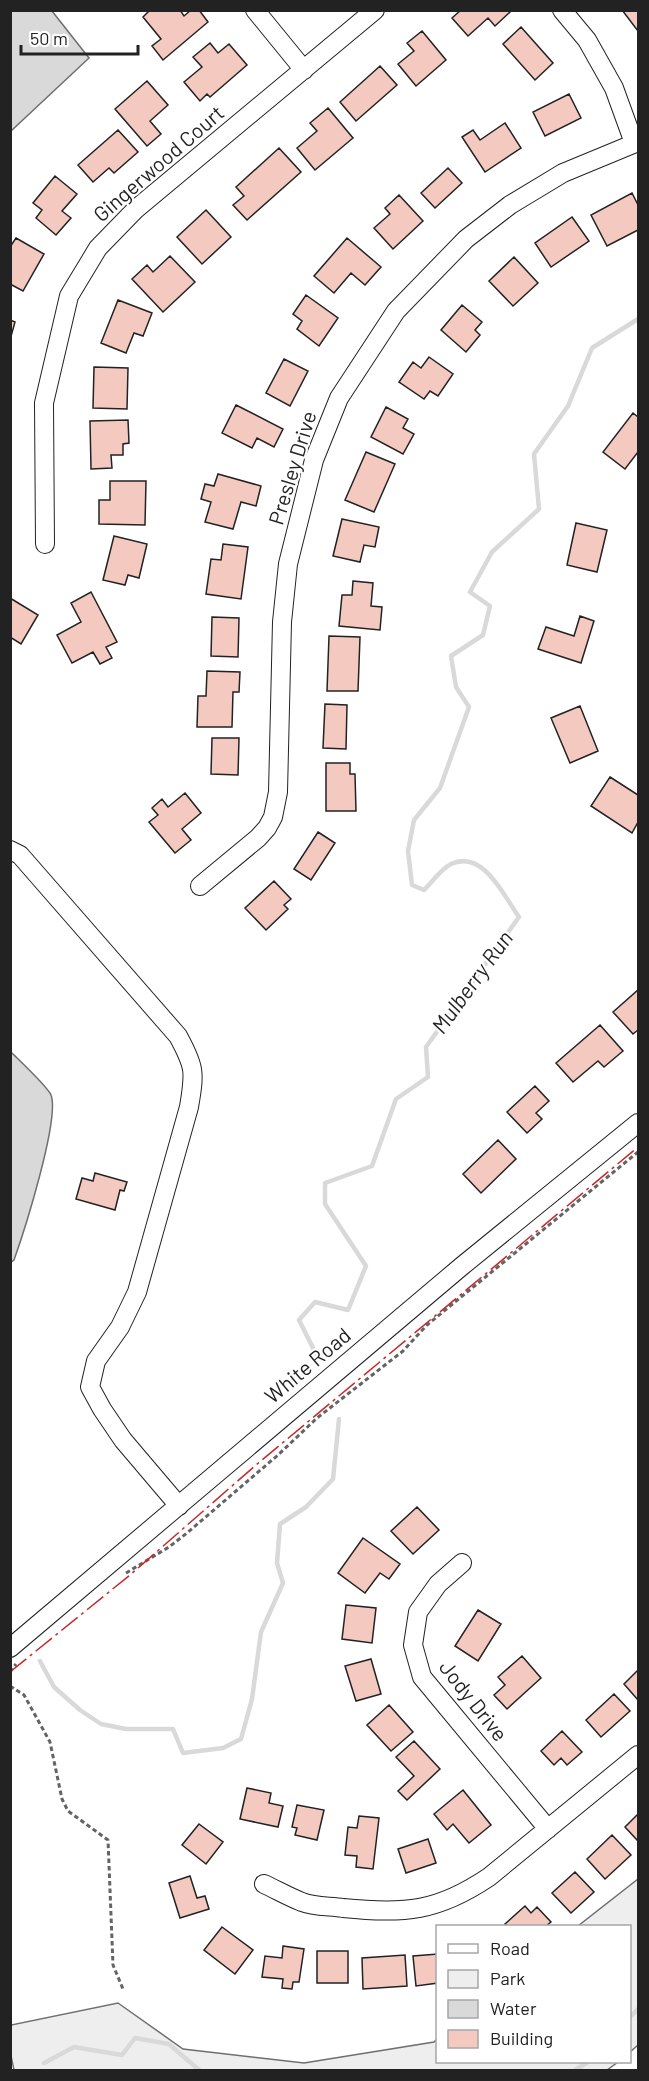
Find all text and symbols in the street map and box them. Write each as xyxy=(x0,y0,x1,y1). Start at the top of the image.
scale bar xyxy=(21,18,138,56)
text: 50 m xyxy=(30,27,68,49)
street label: Gingerwood Court xyxy=(88,99,228,226)
street label: Presley Drive xyxy=(262,408,321,527)
water label: Mulberry Run xyxy=(425,925,517,1038)
street label: White Road xyxy=(259,1322,355,1408)
street label: Jody Drive xyxy=(435,1655,513,1745)
legend xyxy=(436,1925,631,2063)
text: Road xyxy=(490,1937,530,1959)
text: Park xyxy=(490,1967,525,1989)
text: Water xyxy=(490,1997,537,2019)
text: Building xyxy=(490,2027,553,2049)

